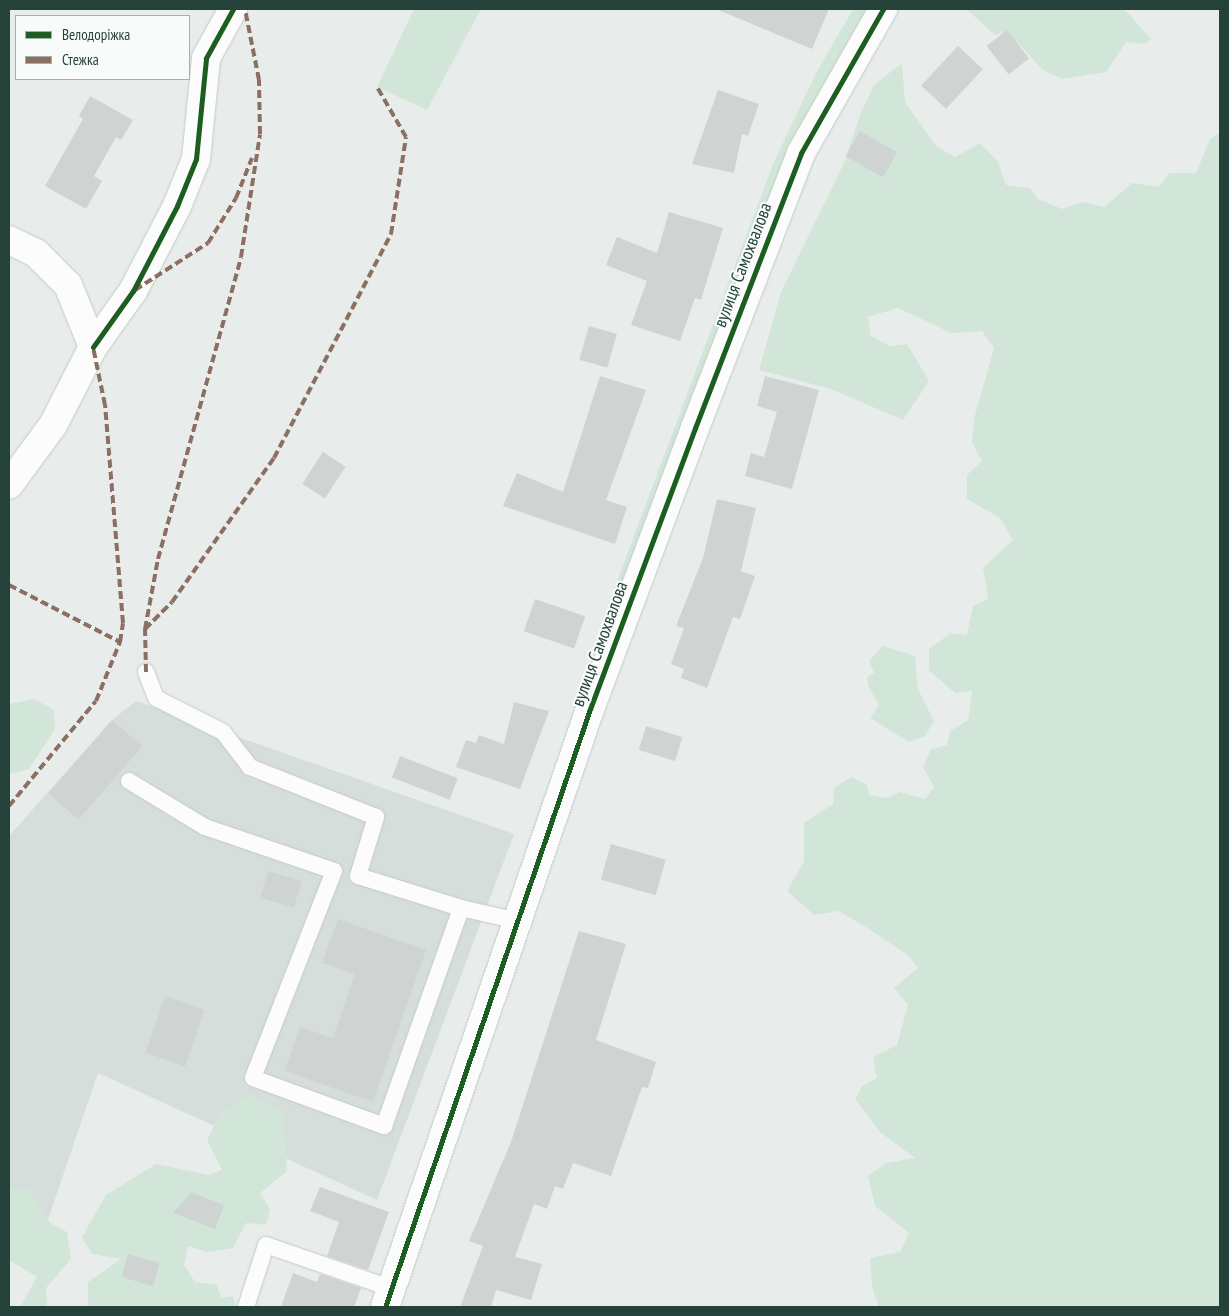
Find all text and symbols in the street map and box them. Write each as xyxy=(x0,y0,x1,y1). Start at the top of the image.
legend xyxy=(15,15,190,80)
text: Велодоріжка xyxy=(62,25,130,44)
text: Стежка xyxy=(62,50,99,69)
street label: вулиця Самохвалова xyxy=(709,200,777,330)
street label: вулиця Самохвалова xyxy=(567,579,633,709)

